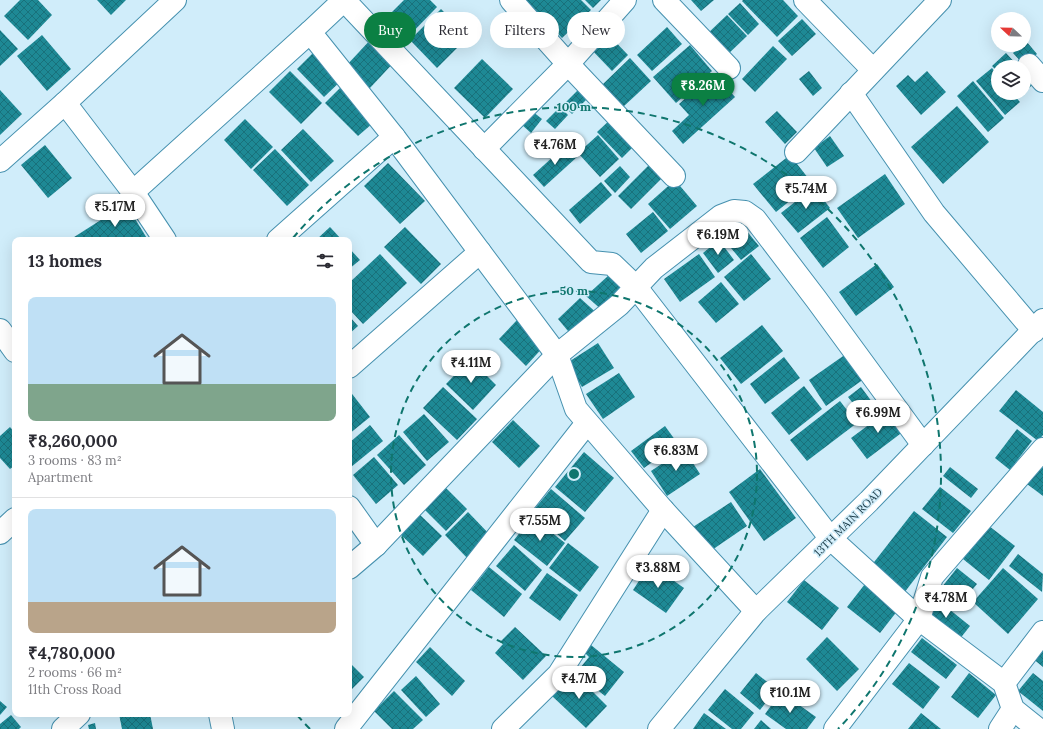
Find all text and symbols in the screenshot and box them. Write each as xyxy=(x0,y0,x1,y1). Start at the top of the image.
chip: Buy xyxy=(364,12,416,48)
chip: Rent xyxy=(424,12,482,48)
chip: Filters xyxy=(490,12,559,48)
chip: New xyxy=(567,12,625,48)
north arrow xyxy=(991,12,1031,52)
map controls xyxy=(991,12,1031,100)
button: layers xyxy=(991,60,1031,100)
pin: ₹8.26M xyxy=(670,73,736,107)
text: ₹8.26M xyxy=(681,77,725,94)
text: 100 m xyxy=(557,99,591,114)
pin: ₹4.76M xyxy=(522,132,588,166)
text: ₹4.76M xyxy=(533,136,577,153)
pin: ₹5.74M xyxy=(773,176,839,210)
text: ₹5.74M xyxy=(785,180,827,197)
pin: ₹5.17M xyxy=(82,194,148,228)
text: ₹5.17M xyxy=(94,198,136,215)
pin: ₹6.19M xyxy=(685,222,751,256)
text: ₹6.19M xyxy=(696,226,740,243)
text: 13 homes xyxy=(28,250,102,272)
icon: filters xyxy=(314,250,336,272)
text: 50 m xyxy=(560,283,588,298)
icon: home xyxy=(146,323,218,395)
pin: ₹4.11M xyxy=(438,350,504,384)
text: ₹4.11M xyxy=(451,354,491,371)
pin: ₹6.99M xyxy=(845,400,911,434)
text: ₹6.99M xyxy=(855,404,901,421)
text: ₹8,260,000 xyxy=(28,430,118,452)
pin: ₹6.83M xyxy=(643,438,709,472)
text: ₹6.83M xyxy=(653,442,699,459)
text: 3 rooms · 83 m² xyxy=(28,452,122,469)
centre of rings xyxy=(567,467,581,481)
text: Apartment xyxy=(28,469,93,486)
street label: 13TH MAIN ROAD xyxy=(811,485,885,559)
pin: ₹7.55M xyxy=(507,508,573,542)
text: ₹7.55M xyxy=(519,512,561,529)
icon: home xyxy=(146,535,218,607)
pin: ₹3.88M xyxy=(625,555,691,589)
text: ₹3.88M xyxy=(635,559,681,576)
pin: ₹4.78M xyxy=(913,585,979,619)
text: ₹4.78M xyxy=(924,589,968,606)
text: ₹4,780,000 xyxy=(28,642,115,664)
text: 2 rooms · 66 m² xyxy=(28,664,122,681)
pin: ₹4.7M xyxy=(551,666,607,700)
text: ₹4.7M xyxy=(561,670,597,687)
pin: ₹10.1M xyxy=(757,680,823,714)
text: 11th Cross Road xyxy=(28,681,122,698)
text: ₹10.1M xyxy=(769,684,811,701)

